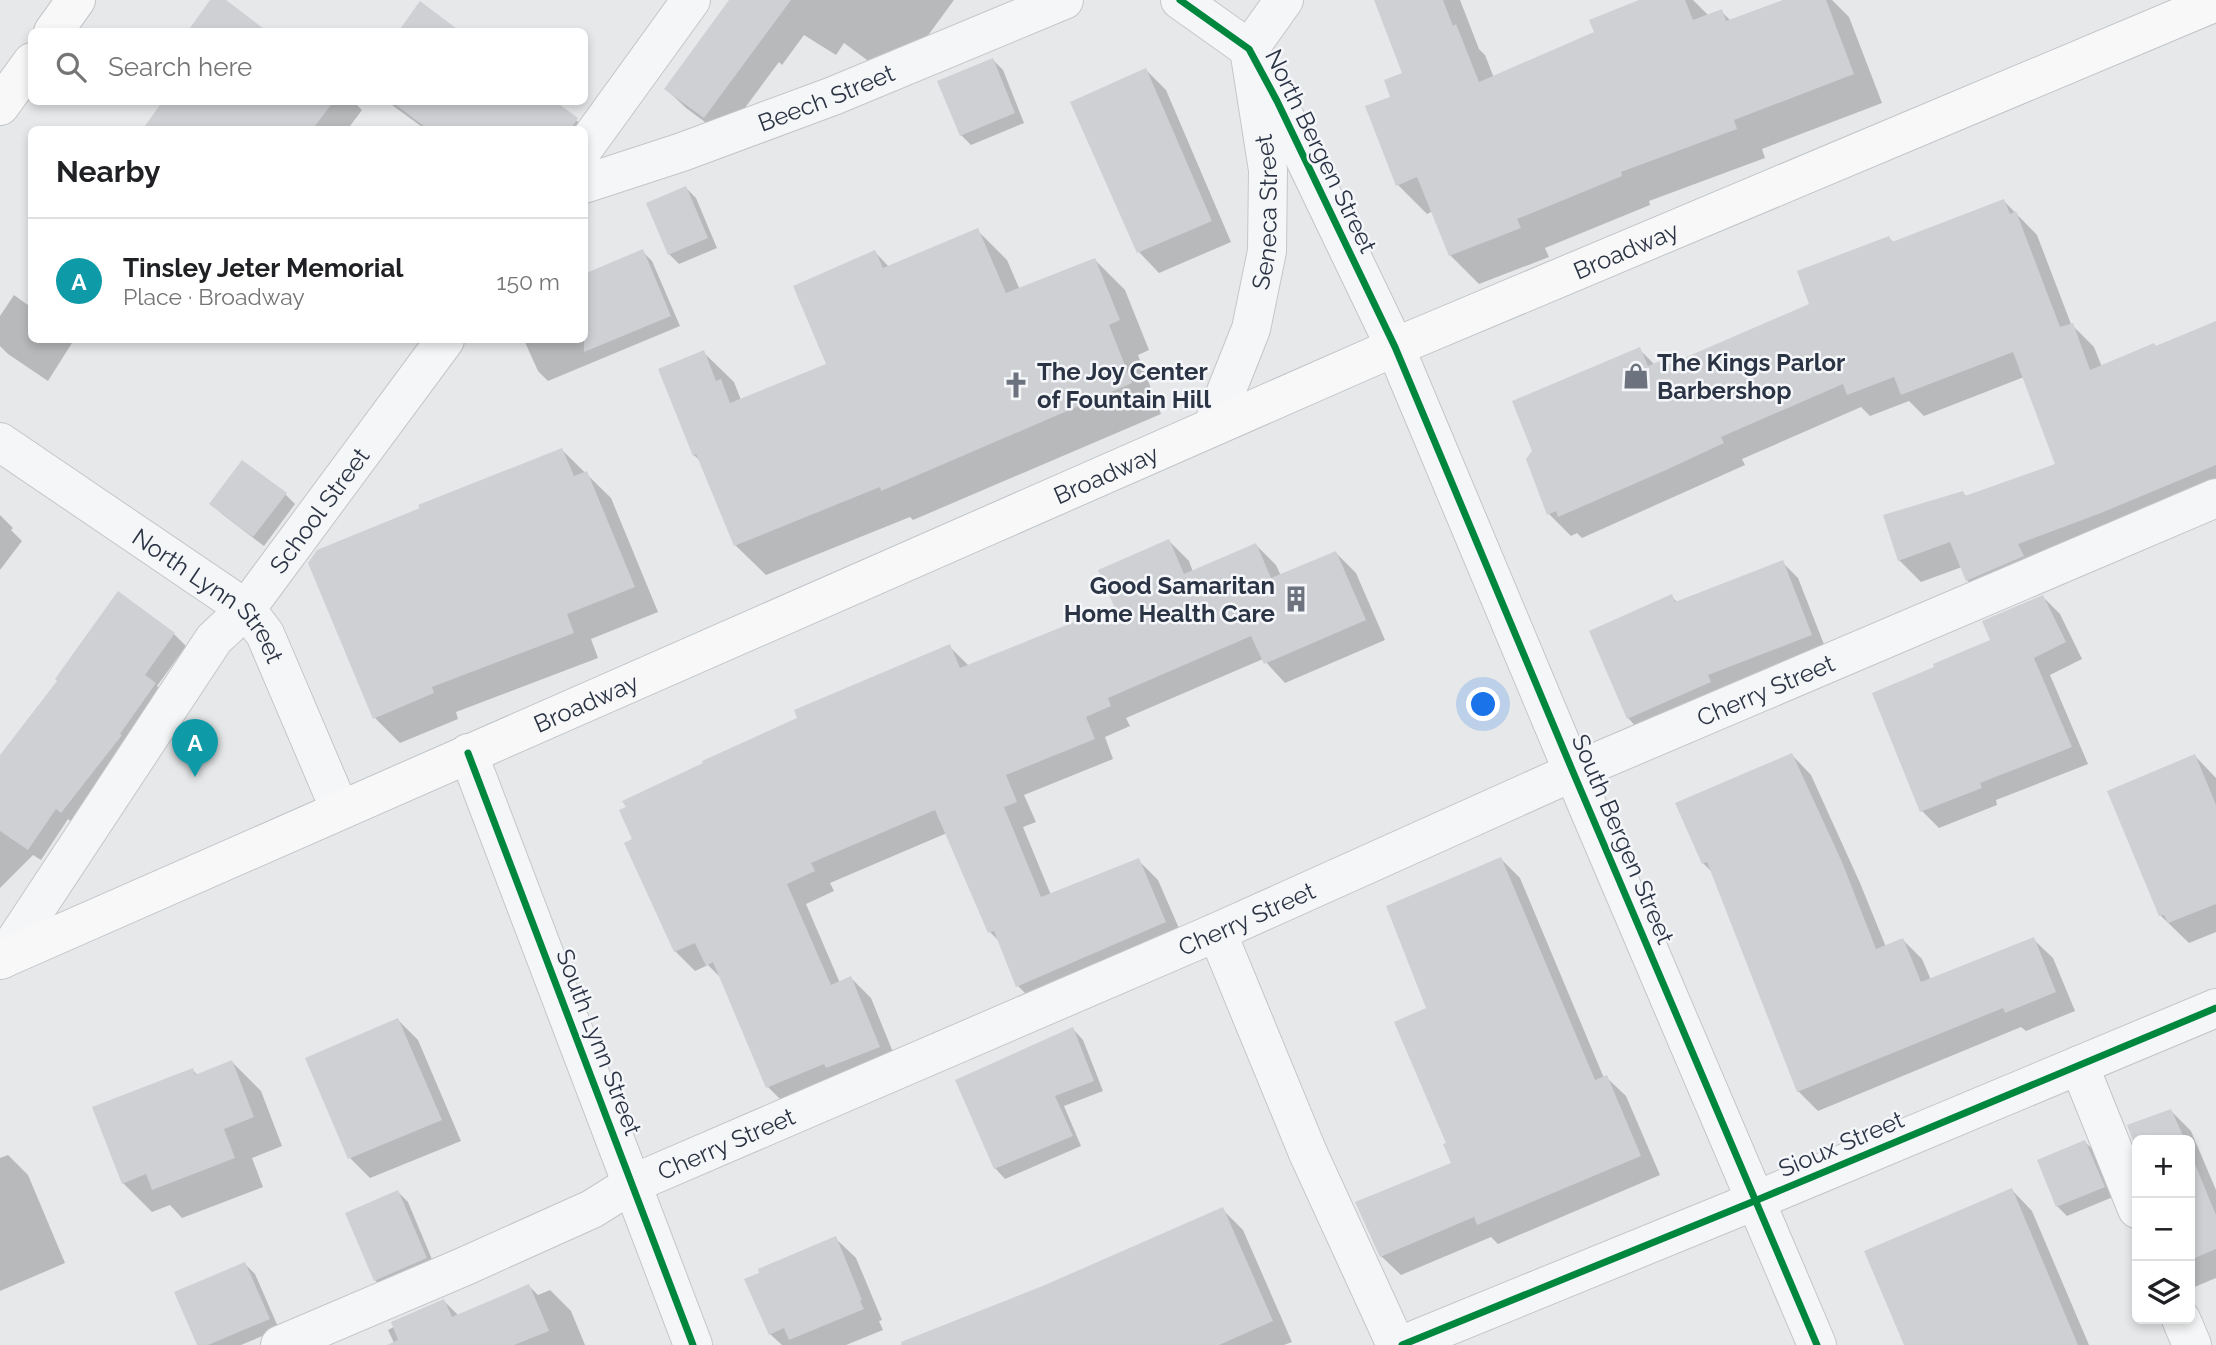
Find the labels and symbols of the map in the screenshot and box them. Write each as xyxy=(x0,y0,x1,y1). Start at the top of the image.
street label: North Bergen Street xyxy=(1259,44,1383,258)
street label: Beech Street xyxy=(754,58,898,137)
street label: Seneca Street xyxy=(1245,132,1283,292)
street label: Broadway xyxy=(1569,215,1683,285)
place label: The Kings Parlor Barbershop xyxy=(1657,348,1845,405)
place label: The Joy Center of Fountain Hill xyxy=(1037,357,1211,414)
shop icon: The Kings Parlor Barbershop xyxy=(1621,361,1651,391)
church icon: The Joy Center of Fountain Hill xyxy=(1001,370,1031,400)
street label: Broadway xyxy=(1049,438,1163,510)
street label: School Street xyxy=(263,442,375,579)
street label: North Lynn Street xyxy=(127,522,290,667)
place label: Good Samaritan Home Health Care xyxy=(1064,571,1275,628)
building icon: Good Samaritan Home Health Care xyxy=(1281,584,1311,614)
street label: Cherry Street xyxy=(1692,648,1839,732)
street label: Broadway xyxy=(529,667,643,738)
your location xyxy=(1466,687,1500,721)
pin: A xyxy=(172,719,218,777)
street label: South Bergen Street xyxy=(1566,730,1680,948)
street label: Cherry Street xyxy=(1174,875,1319,961)
street label: South Lynn Street xyxy=(550,945,648,1139)
street label: Cherry Street xyxy=(653,1101,799,1186)
street label: Sioux Street xyxy=(1774,1105,1908,1183)

